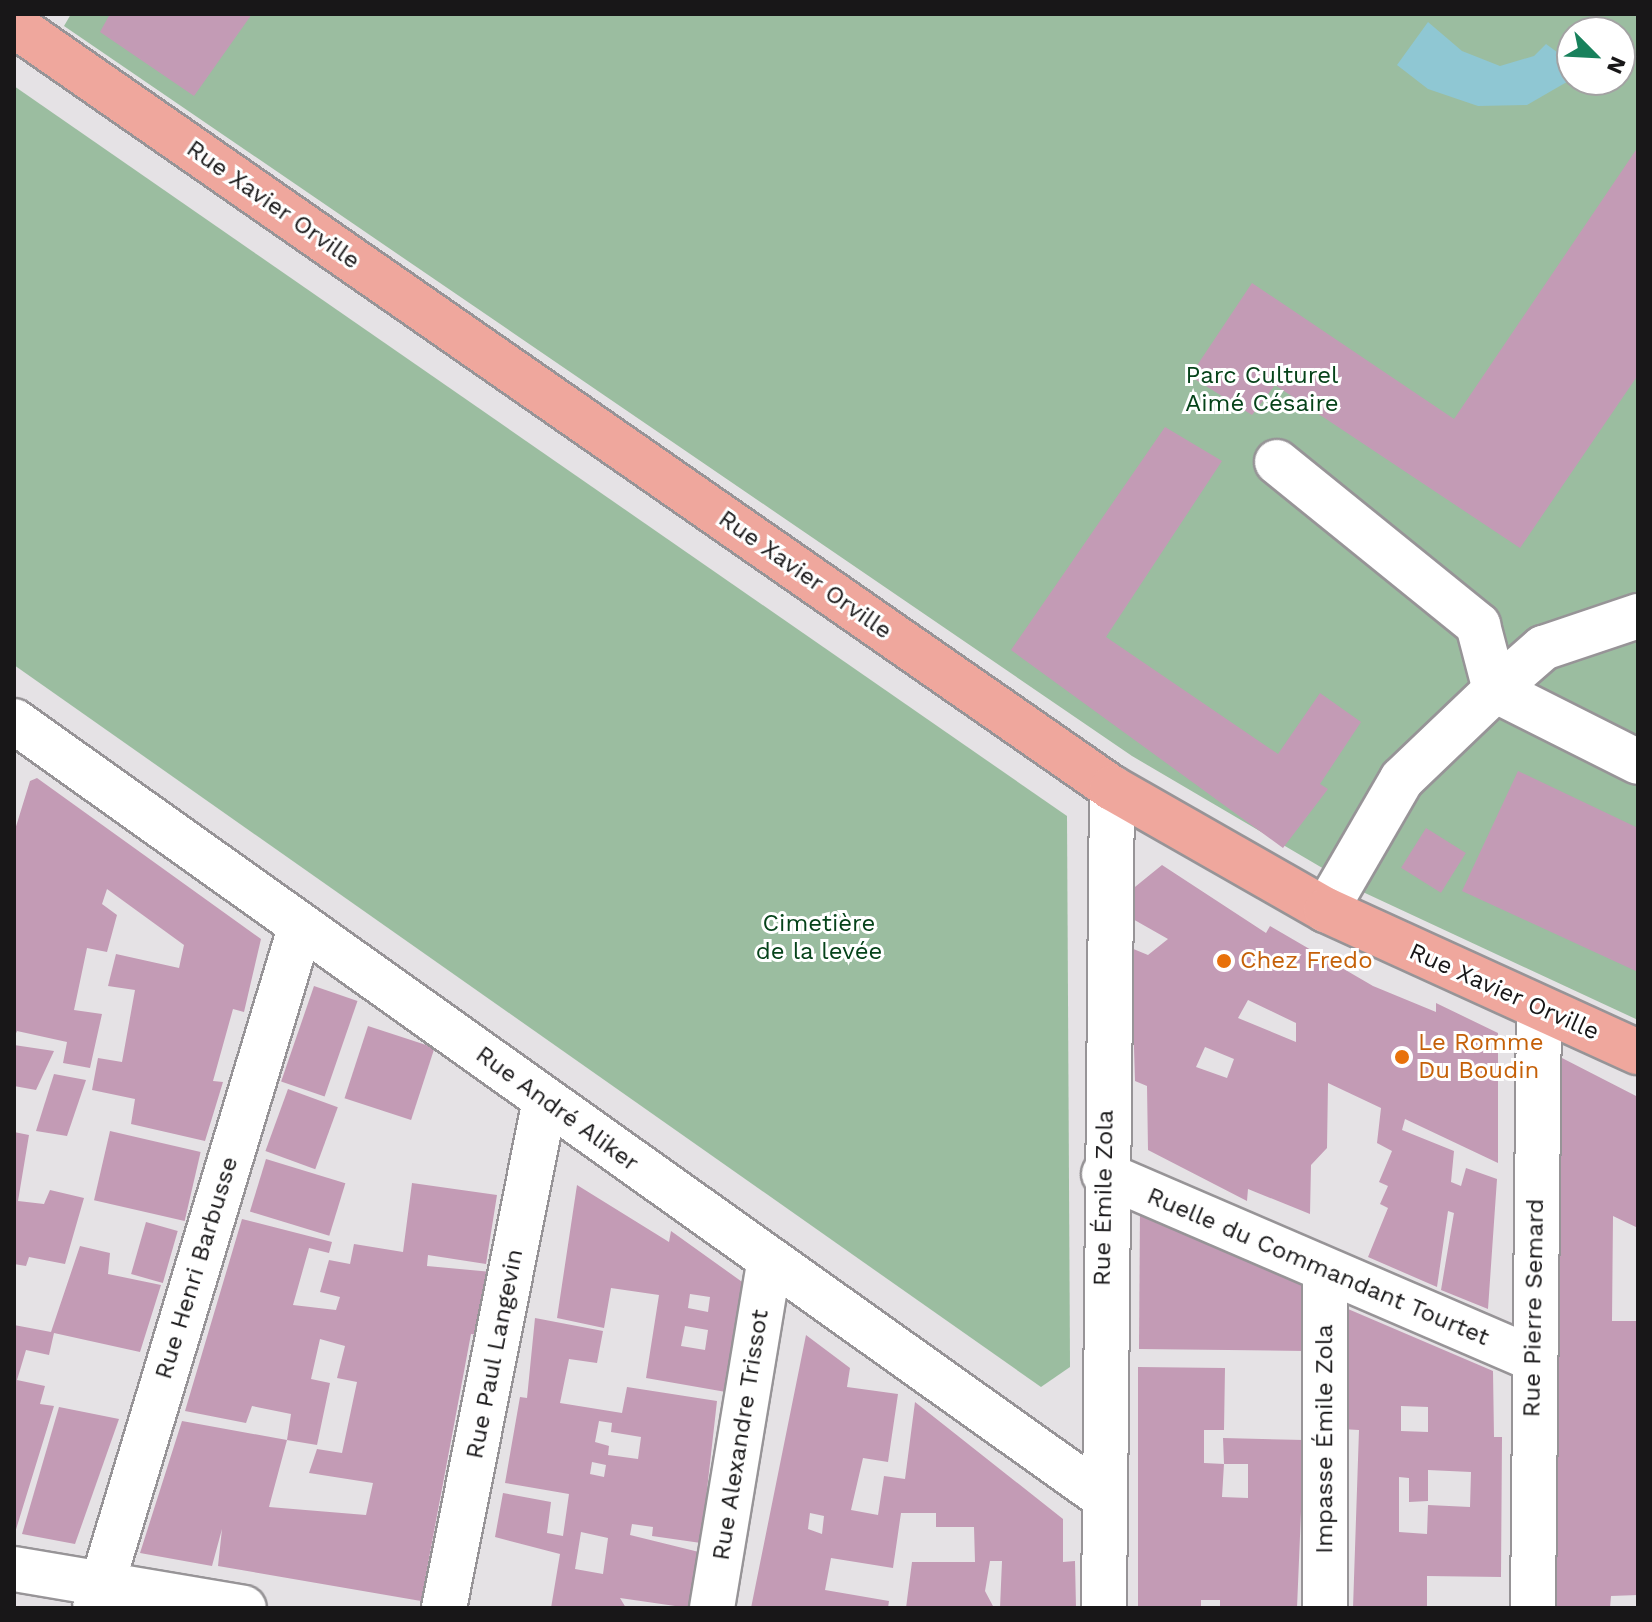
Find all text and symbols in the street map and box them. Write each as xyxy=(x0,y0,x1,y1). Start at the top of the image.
north arrow xyxy=(1556,16,1636,96)
text: N xyxy=(1602,53,1631,78)
street label: Rue Xavier Orville xyxy=(181,134,365,276)
park label: Parc Culturel Aimé Césaire xyxy=(1185,362,1339,418)
street label: Rue Xavier Orville xyxy=(713,504,897,646)
park label: Cimetière de la levée xyxy=(755,910,883,966)
street label: Rue Xavier Orville xyxy=(1404,937,1604,1047)
place label: Chez Fredo xyxy=(1240,947,1373,975)
marker: Chez Fredo xyxy=(1215,952,1233,970)
place label: Le Romme Du Boudin xyxy=(1418,1029,1544,1085)
street label: Rue André Aliker xyxy=(469,1040,645,1178)
marker: Le Romme Du Boudin xyxy=(1393,1048,1411,1066)
street label: Rue Émile Zola xyxy=(1088,1110,1120,1286)
street label: Rue Henri Barbusse xyxy=(149,1153,245,1383)
street label: Ruelle du Commandant Tourtet xyxy=(1142,1182,1494,1352)
street label: Rue Pierre Semard xyxy=(1518,1198,1550,1418)
street label: Rue Paul Langevin xyxy=(460,1246,530,1462)
street label: Rue Alexandre Trissot xyxy=(707,1307,775,1563)
street label: Impasse Émile Zola xyxy=(1311,1324,1339,1554)

